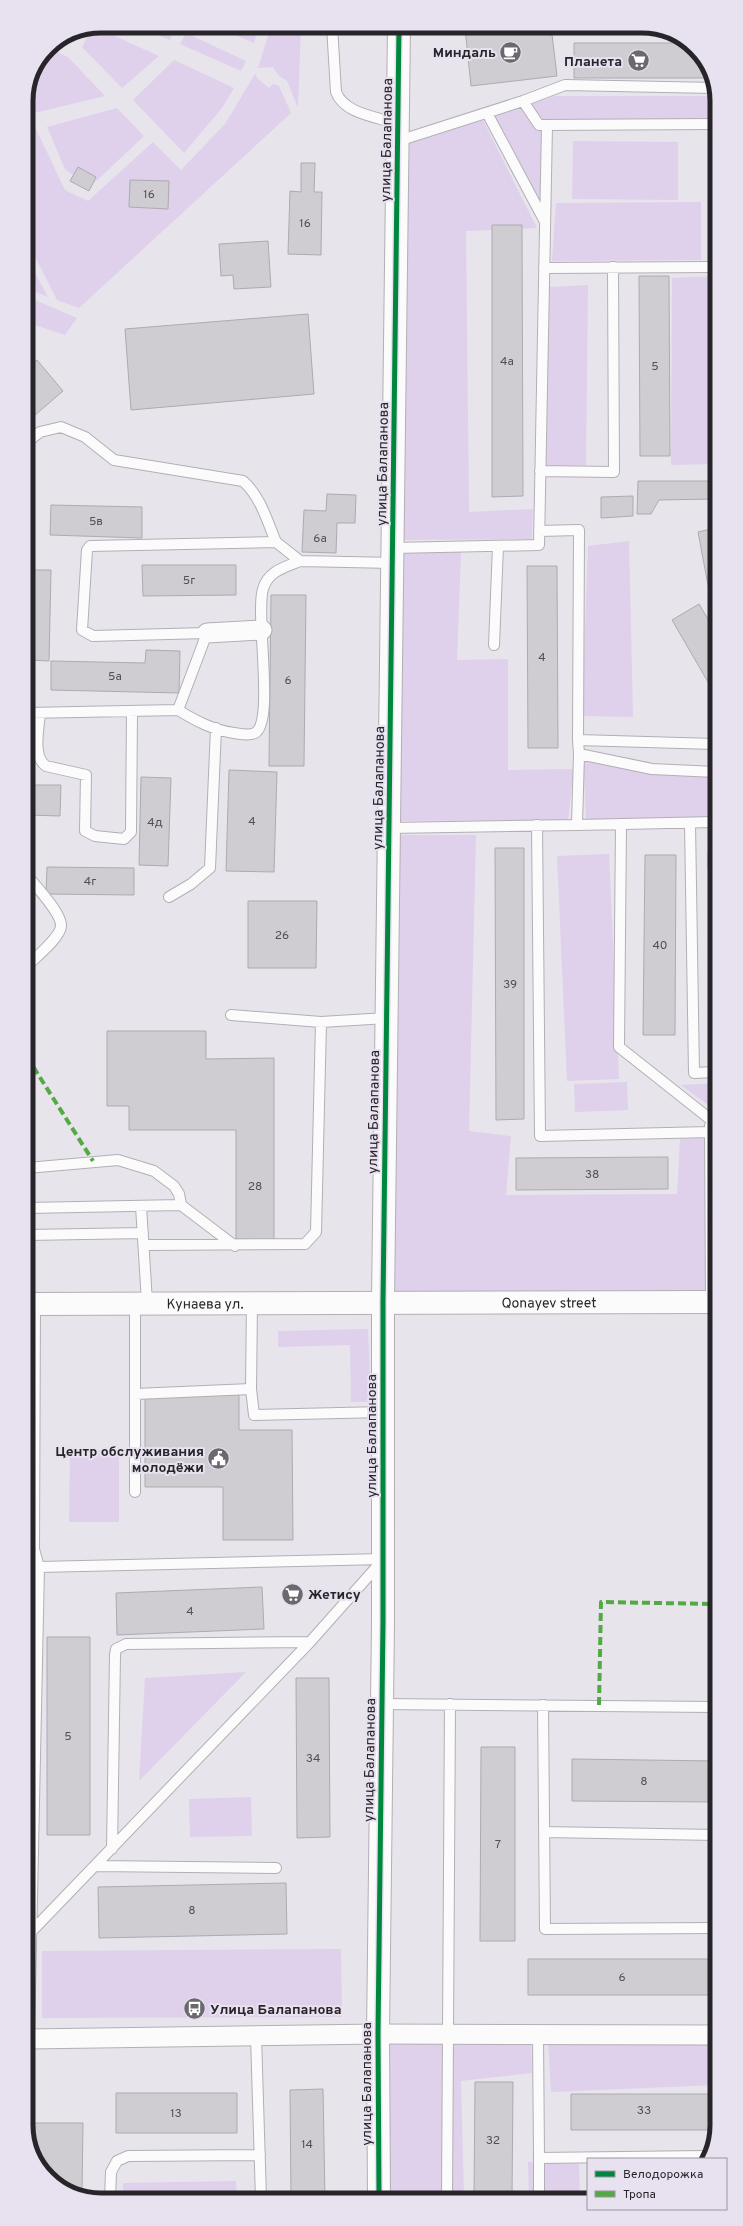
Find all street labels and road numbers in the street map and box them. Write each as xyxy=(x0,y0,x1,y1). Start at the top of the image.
street label: улица Балапанова xyxy=(378,78,397,202)
street label: улица Балапанова xyxy=(374,402,393,526)
street label: улица Балапанова xyxy=(370,726,389,850)
street label: улица Балапанова xyxy=(365,1050,384,1174)
street label: Qonayev street xyxy=(501,1295,597,1313)
street label: Кунаева ул. xyxy=(166,1296,244,1314)
street label: улица Балапанова xyxy=(364,1374,381,1498)
street label: улица Балапанова xyxy=(361,1698,380,1822)
street label: улица Балапанова xyxy=(359,2022,376,2146)

